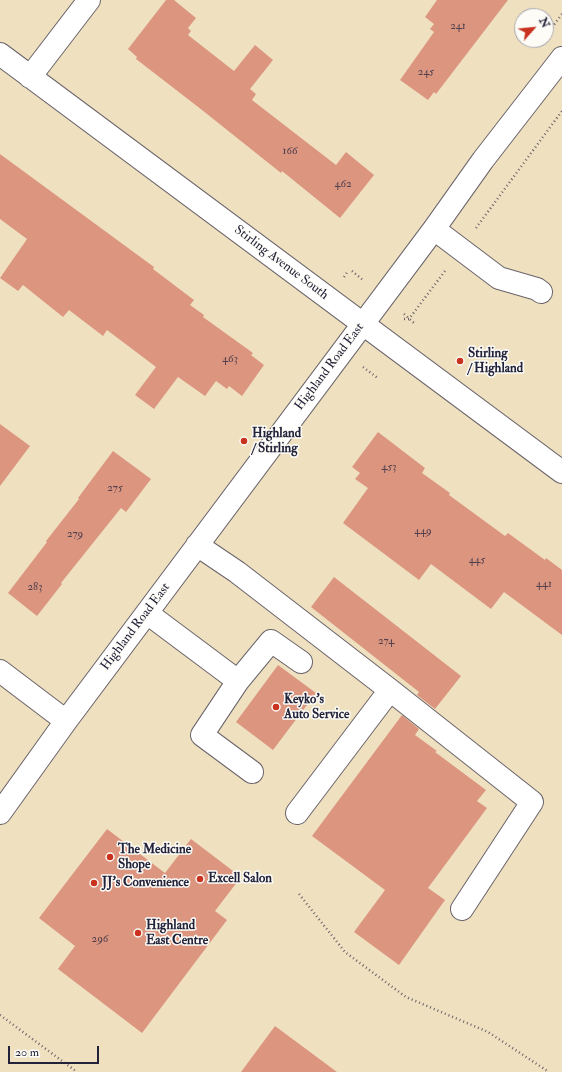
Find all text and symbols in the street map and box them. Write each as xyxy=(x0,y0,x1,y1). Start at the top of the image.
north arrow xyxy=(514,8,554,48)
text: N xyxy=(536,15,552,30)
house number: 241 xyxy=(450,20,466,34)
house number: 245 xyxy=(418,66,434,80)
house number: 166 xyxy=(283,145,297,159)
house number: 462 xyxy=(334,178,352,192)
street label: Stirling Avenue South xyxy=(231,222,331,304)
street label: Highland Road East xyxy=(292,320,368,414)
place label: Stirling / Highland xyxy=(468,346,523,377)
house number: 463 xyxy=(222,353,238,367)
marker: Stirling / Highland xyxy=(455,356,465,366)
place label: Highland / Stirling xyxy=(252,426,301,457)
marker: Highland / Stirling xyxy=(239,436,249,446)
house number: 453 xyxy=(382,461,396,475)
house number: 275 xyxy=(107,482,123,496)
house number: 449 xyxy=(414,525,432,539)
house number: 279 xyxy=(67,528,83,542)
house number: 445 xyxy=(469,554,485,568)
house number: 441 xyxy=(536,578,552,592)
street label: Highland Road East xyxy=(98,580,174,674)
house number: 283 xyxy=(28,581,42,595)
house number: 274 xyxy=(378,635,394,649)
place label: Keyko's Auto Service xyxy=(284,692,349,723)
marker: Keyko's Auto Service xyxy=(271,702,281,712)
place label: The Medicine Shope xyxy=(118,842,191,873)
marker: The Medicine Shope xyxy=(105,852,115,862)
place label: Excell Salon xyxy=(208,871,272,887)
marker: Excell Salon xyxy=(195,874,205,884)
place label: JJ's Convenience xyxy=(102,875,189,891)
marker: JJ's Convenience xyxy=(89,878,99,888)
place label: Highland East Centre xyxy=(146,918,208,949)
marker: Highland East Centre xyxy=(133,928,143,938)
house number: 296 xyxy=(92,933,108,947)
scale bar xyxy=(10,1038,101,1064)
text: 20 m xyxy=(15,1045,39,1060)

